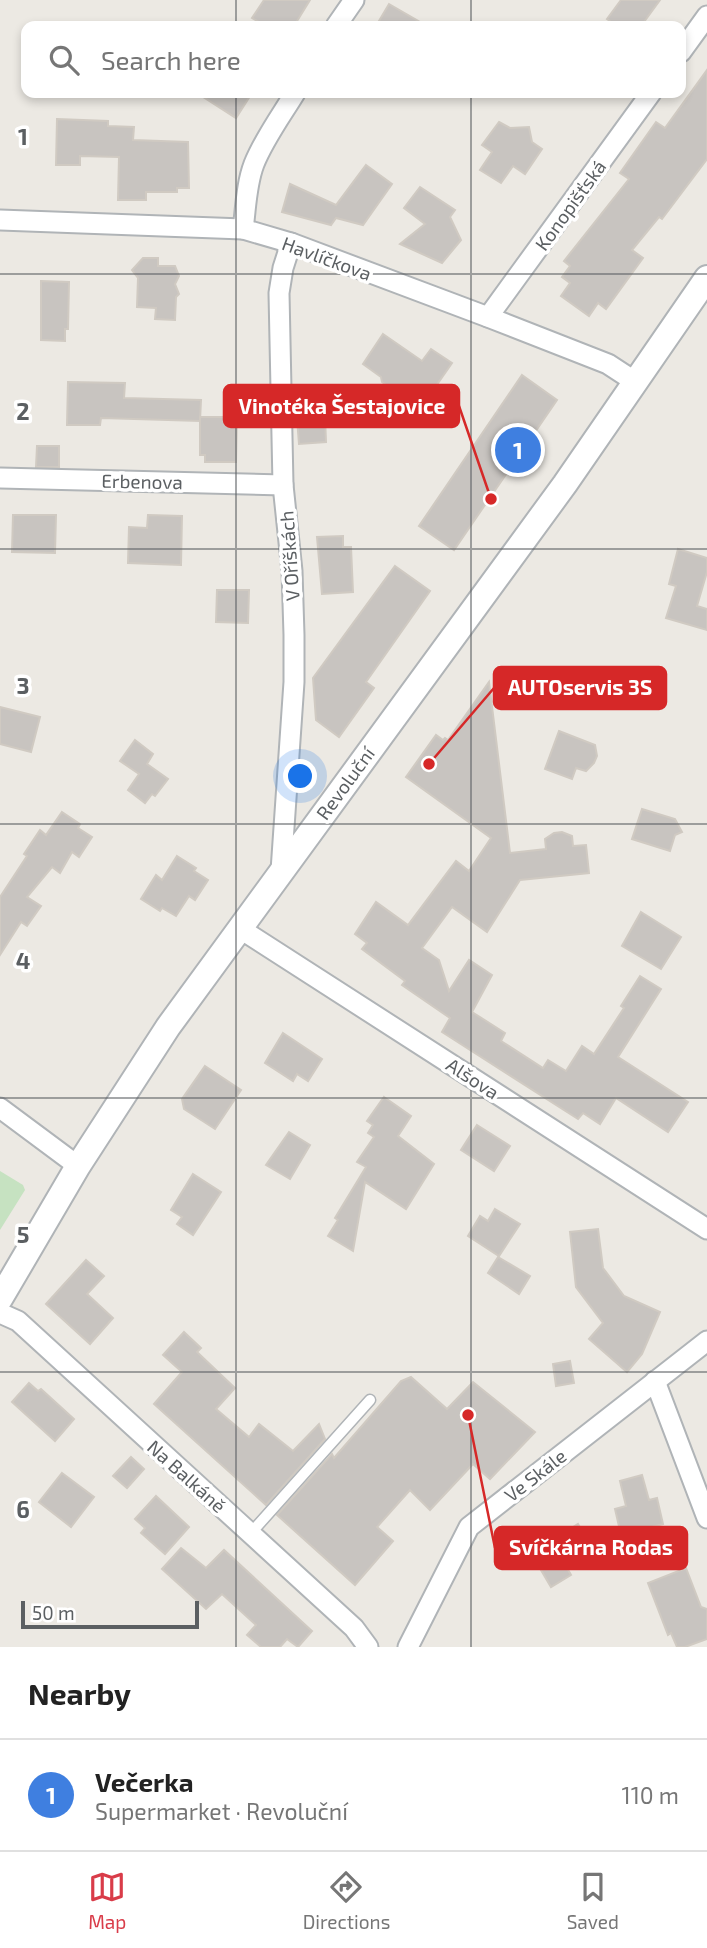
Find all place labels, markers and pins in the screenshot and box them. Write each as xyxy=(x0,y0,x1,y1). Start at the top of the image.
callout: Vinotéka Šestajovice xyxy=(224,385,459,427)
pin: 1 xyxy=(495,424,541,476)
callout: AUTOservis 3S xyxy=(494,667,666,709)
callout: Svíčkárna Rodas xyxy=(495,1527,687,1569)

